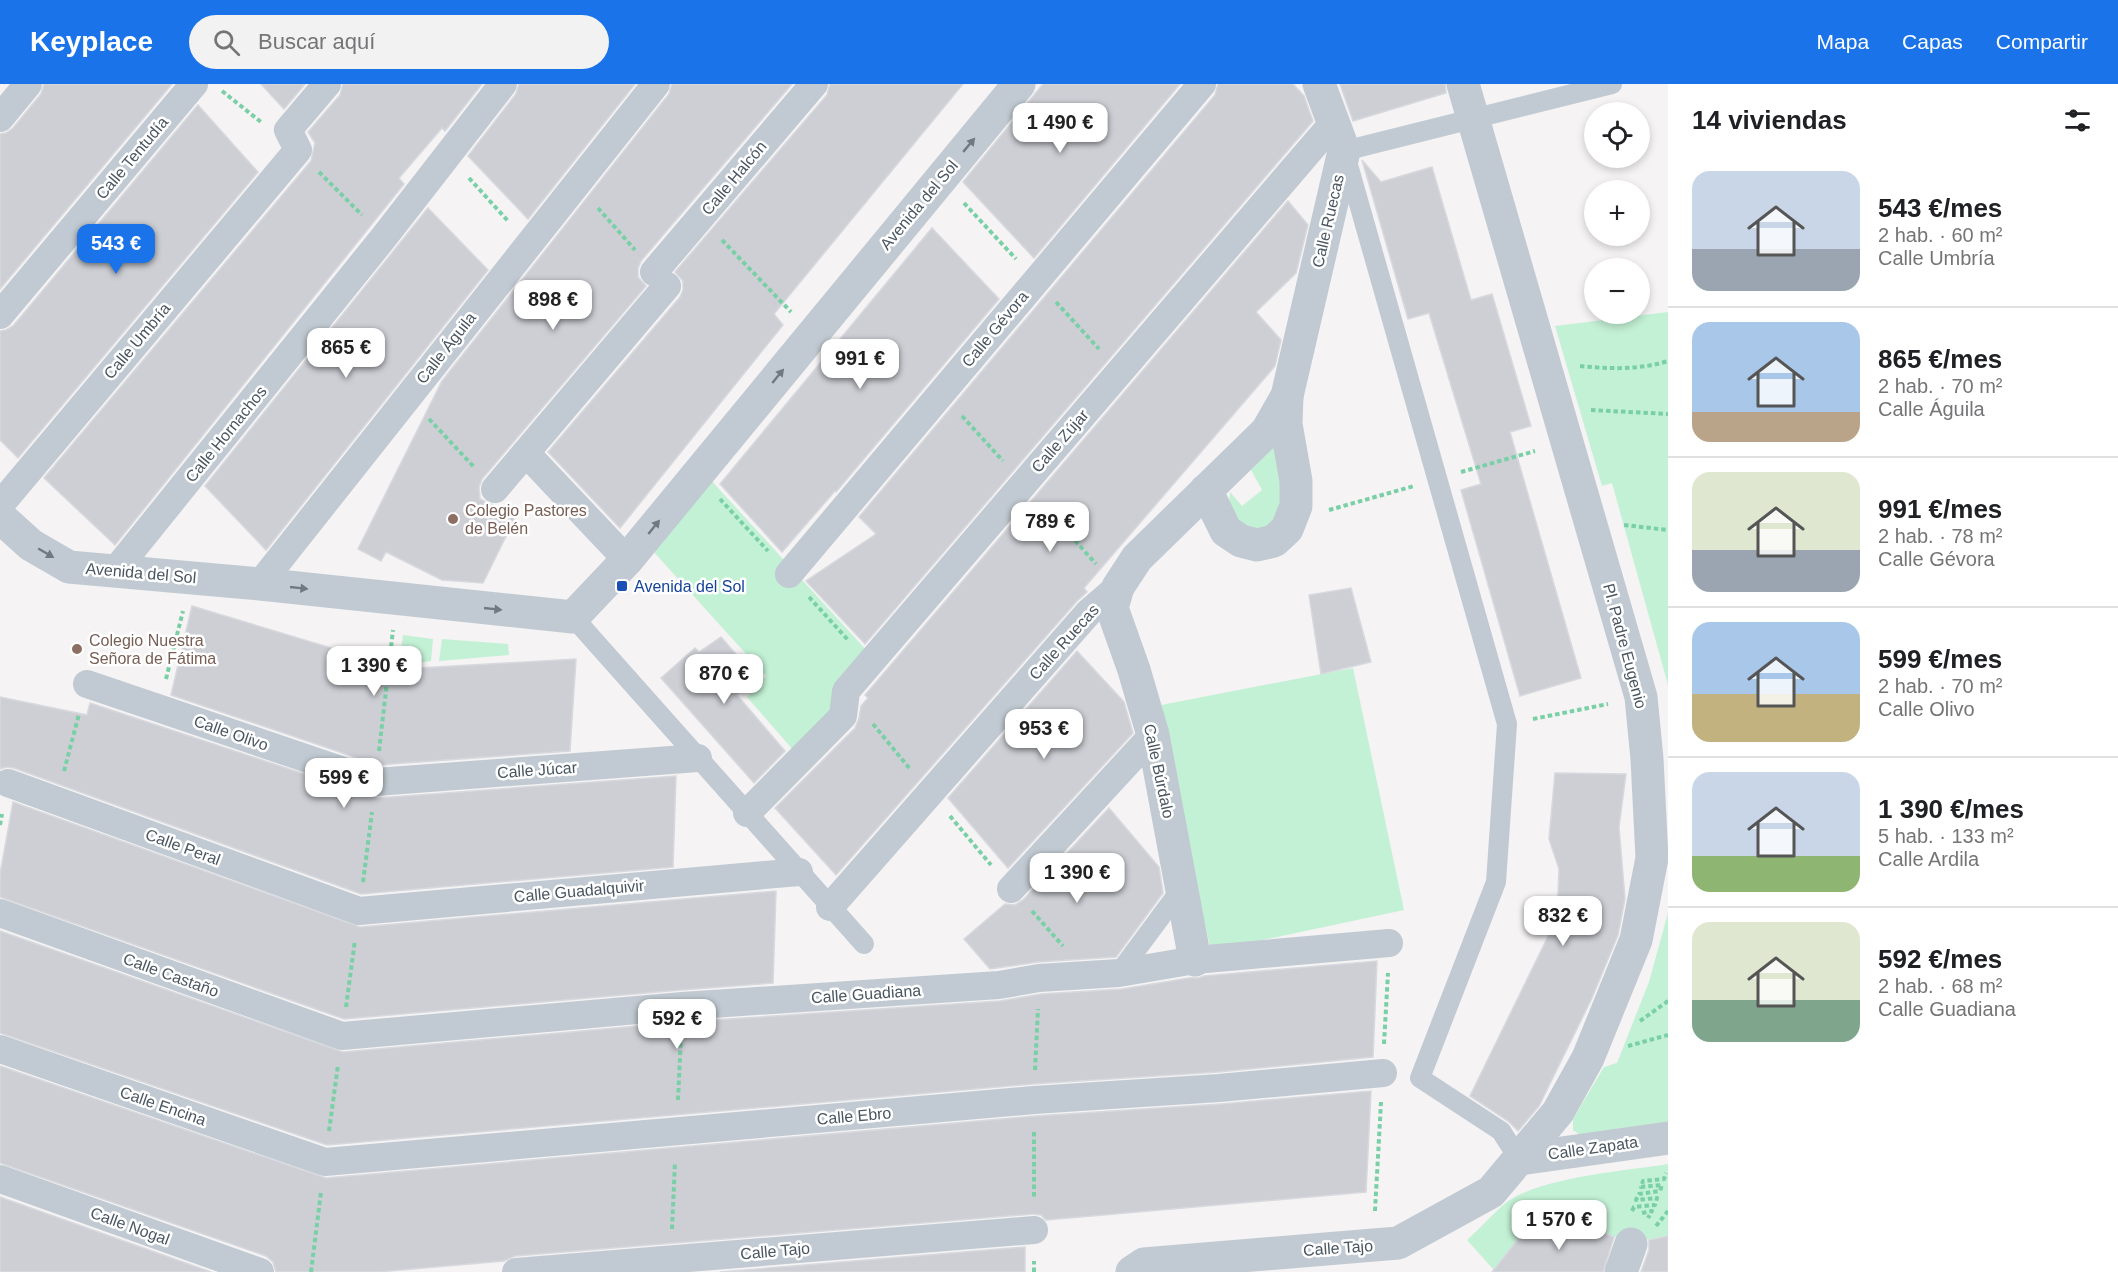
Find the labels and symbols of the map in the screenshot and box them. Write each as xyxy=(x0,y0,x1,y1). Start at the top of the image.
pin: 1 490 € xyxy=(1005,103,1115,154)
street label: Calle Tentudía xyxy=(93,113,171,203)
one-way arrow xyxy=(962,137,975,153)
street label: Calle Halcón xyxy=(698,138,770,218)
street label: Avenida del Sol xyxy=(877,157,961,253)
street label: Calle Ruecas xyxy=(1309,173,1347,269)
pin: 543 € xyxy=(74,224,158,275)
pin: 898 € xyxy=(511,280,595,331)
street label: Calle Gévora xyxy=(958,288,1032,370)
street label: Calle Umbría xyxy=(100,300,174,382)
street label: Calle Águila xyxy=(412,308,479,387)
pin: 865 € xyxy=(304,328,388,379)
pin: 991 € xyxy=(818,339,902,390)
one-way arrow xyxy=(771,369,784,384)
street label: Calle Hornachos xyxy=(182,383,270,485)
street label: Calle Zújar xyxy=(1028,406,1092,476)
place label: Colegio Pastores de Belén xyxy=(465,502,587,537)
pin: 789 € xyxy=(1008,502,1092,553)
marker: Colegio Pastores de Belén xyxy=(446,512,460,526)
one-way arrow xyxy=(647,520,660,535)
one-way arrow xyxy=(38,548,55,558)
street label: Avenida del Sol xyxy=(85,560,197,586)
place label: Avenida del Sol xyxy=(634,578,745,595)
marker: Avenida del Sol xyxy=(615,579,629,593)
street label: Pl. Padre Eugenio xyxy=(1600,582,1650,711)
one-way arrow xyxy=(290,583,309,593)
street label: Calle Ruecas xyxy=(1026,601,1102,683)
one-way arrow xyxy=(484,604,503,614)
place label: Colegio Nuestra Señora de Fátima xyxy=(89,632,216,667)
marker: Colegio Nuestra Señora de Fátima xyxy=(70,642,84,656)
pin: 1 390 € xyxy=(319,646,429,697)
pin: 870 € xyxy=(682,654,766,705)
pin: 953 € xyxy=(1002,709,1086,760)
street label: Calle Olivo xyxy=(192,712,270,754)
street label: Calle Búrdalo xyxy=(1141,722,1177,820)
pin: 599 € xyxy=(302,758,386,809)
street label: Calle Júcar xyxy=(496,759,578,781)
street label: Calle Peral xyxy=(143,826,223,868)
pin: 1 390 € xyxy=(1022,853,1132,904)
street label: Calle Guadalquivir xyxy=(513,877,646,905)
pin: 832 € xyxy=(1521,896,1605,947)
street label: Calle Castaño xyxy=(121,950,221,1000)
street label: Calle Guadiana xyxy=(810,982,922,1006)
pin: 592 € xyxy=(635,999,719,1050)
street label: Calle Encina xyxy=(118,1083,208,1129)
street label: Calle Ebro xyxy=(816,1104,892,1128)
street label: Calle Zapata xyxy=(1547,1133,1639,1163)
pin: 1 570 € xyxy=(1504,1200,1614,1251)
street label: Calle Nogal xyxy=(88,1204,172,1248)
street label: Calle Tajo xyxy=(1303,1237,1374,1259)
street label: Calle Tajo xyxy=(739,1239,811,1263)

